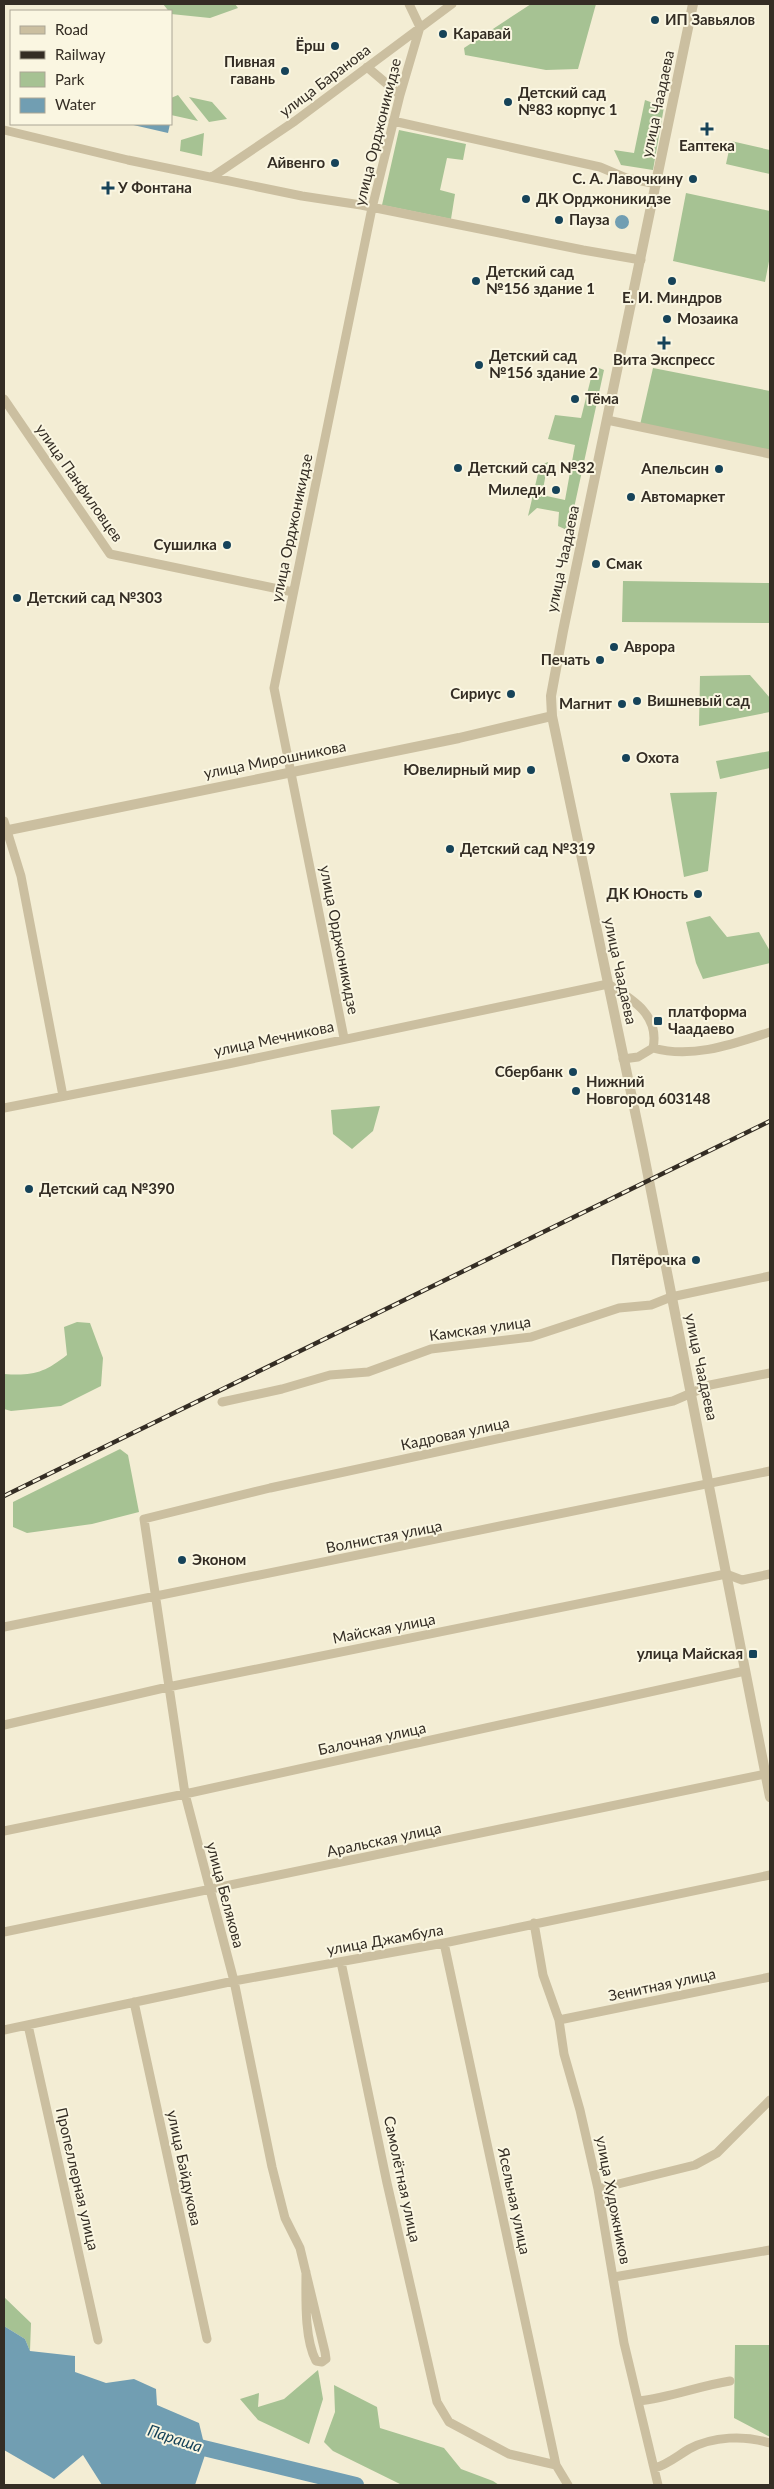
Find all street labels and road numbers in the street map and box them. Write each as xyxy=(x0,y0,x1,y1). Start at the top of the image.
street label: улица Баранова xyxy=(275,40,373,120)
street label: улица Чаадаева xyxy=(637,49,677,159)
street label: улица Орджоникидзе xyxy=(350,56,404,207)
street label: улица Панфиловцев xyxy=(32,420,127,545)
street label: улица Орджоникидзе xyxy=(266,452,316,604)
street label: улица Чаадаева xyxy=(542,504,582,614)
street label: улица Мирошникова xyxy=(202,736,347,782)
street label: улица Орджоникидзе xyxy=(317,864,363,1016)
street label: улица Чаадаева xyxy=(601,916,641,1026)
street label: улица Мечникова xyxy=(212,1017,335,1060)
street label: Камская улица xyxy=(428,1312,532,1344)
street label: улица Чаадаева xyxy=(682,1312,722,1422)
street label: Кадровая улица xyxy=(399,1413,511,1453)
street label: Волнистая улица xyxy=(324,1516,443,1556)
street label: Майская улица xyxy=(331,1609,437,1647)
street label: Балочная улица xyxy=(316,1718,427,1758)
street label: Аральская улица xyxy=(325,1818,443,1860)
street label: улица Белякова xyxy=(203,1840,249,1950)
street label: улица Джамбула xyxy=(325,1920,445,1958)
street label: Зенитная улица xyxy=(607,1964,717,2004)
street label: Пропеллерная улица xyxy=(53,2106,103,2252)
street label: улица Байдукова xyxy=(164,2108,206,2227)
street label: Самолётная улица xyxy=(381,2114,425,2244)
street label: улица Художников xyxy=(593,2134,635,2266)
street label: Ясельная улица xyxy=(495,2145,535,2256)

